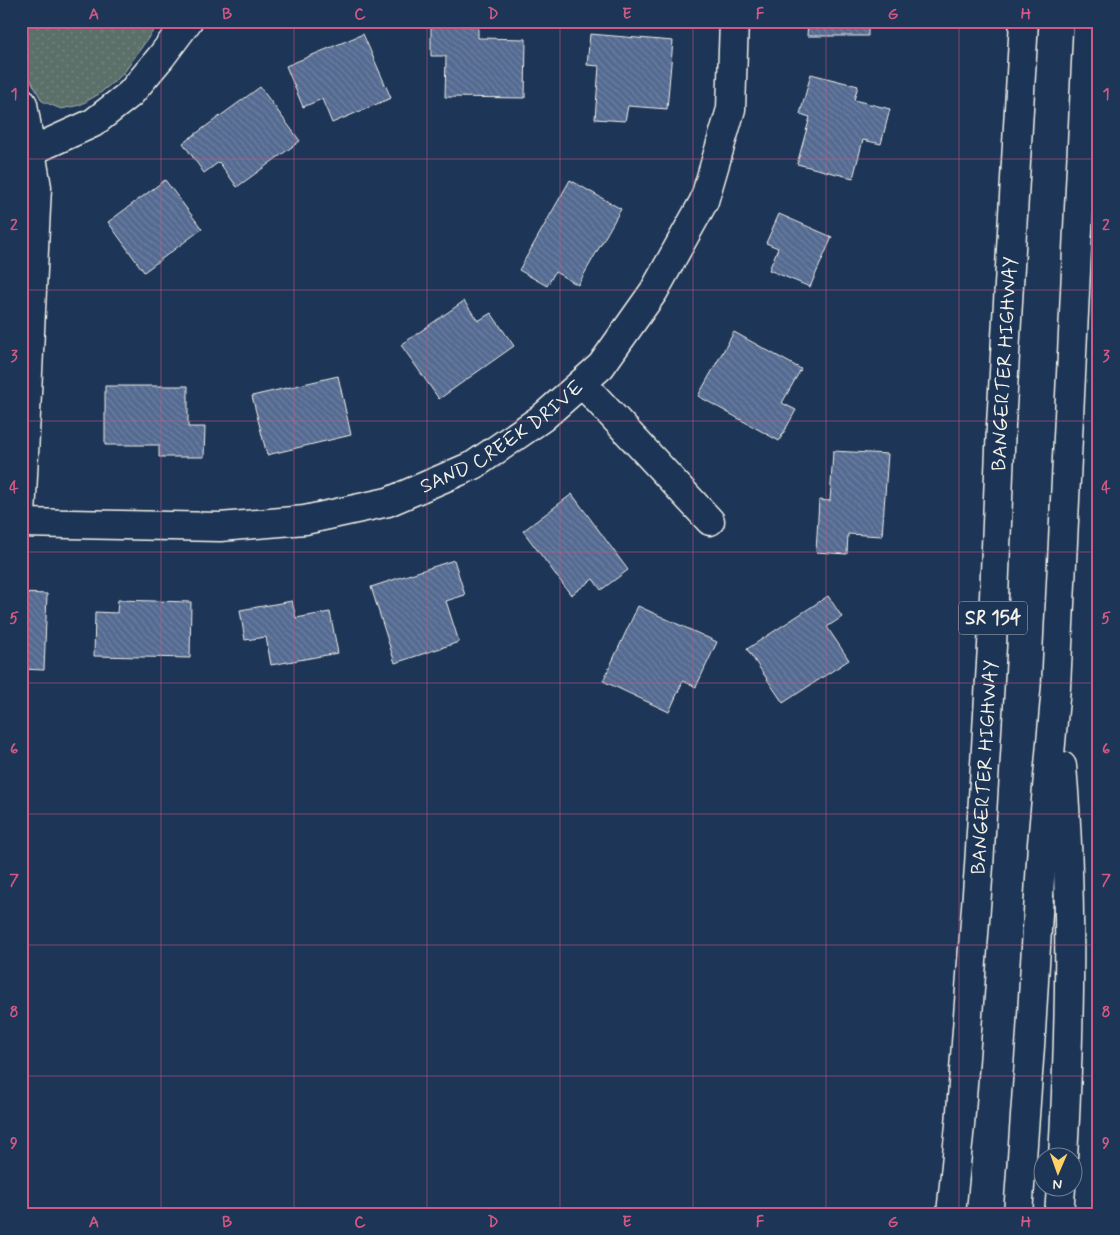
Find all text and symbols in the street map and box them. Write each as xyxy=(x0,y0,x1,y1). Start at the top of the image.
text: A xyxy=(89,4,99,25)
text: B xyxy=(222,4,232,25)
text: C xyxy=(354,4,366,25)
text: D xyxy=(487,4,499,25)
text: E xyxy=(622,4,632,25)
text: F xyxy=(756,4,765,25)
text: G xyxy=(888,4,899,25)
text: H xyxy=(1021,4,1032,25)
text: 1 xyxy=(10,84,18,105)
text: 1 xyxy=(1102,84,1110,105)
text: 2 xyxy=(10,215,18,236)
text: 2 xyxy=(1102,215,1110,236)
street label: BANGERTER HIGHWAY xyxy=(986,256,1024,472)
text: 3 xyxy=(10,346,18,367)
text: 3 xyxy=(1102,346,1110,367)
street label: SAND CREEK DRIVE xyxy=(416,374,589,500)
text: 4 xyxy=(9,477,19,498)
text: 4 xyxy=(1101,477,1111,498)
road number: SR 154 xyxy=(959,602,1027,634)
text: 5 xyxy=(9,608,19,629)
text: 5 xyxy=(1101,608,1111,629)
street label: BANGERTER HIGHWAY xyxy=(965,659,1005,875)
text: 6 xyxy=(10,739,18,760)
text: 6 xyxy=(1102,739,1110,760)
text: 7 xyxy=(9,870,19,891)
text: 7 xyxy=(1101,870,1111,891)
text: 8 xyxy=(9,1002,19,1023)
text: 8 xyxy=(1101,1002,1111,1023)
text: 9 xyxy=(10,1133,18,1154)
text: 9 xyxy=(1102,1133,1110,1154)
north arrow xyxy=(1032,1148,1082,1198)
text: N xyxy=(1053,1175,1063,1193)
text: A xyxy=(89,1212,99,1233)
text: B xyxy=(222,1212,232,1233)
text: C xyxy=(354,1212,366,1233)
text: D xyxy=(487,1212,499,1233)
text: E xyxy=(622,1212,632,1233)
text: F xyxy=(756,1212,765,1233)
text: G xyxy=(888,1212,899,1233)
text: H xyxy=(1021,1212,1032,1233)

